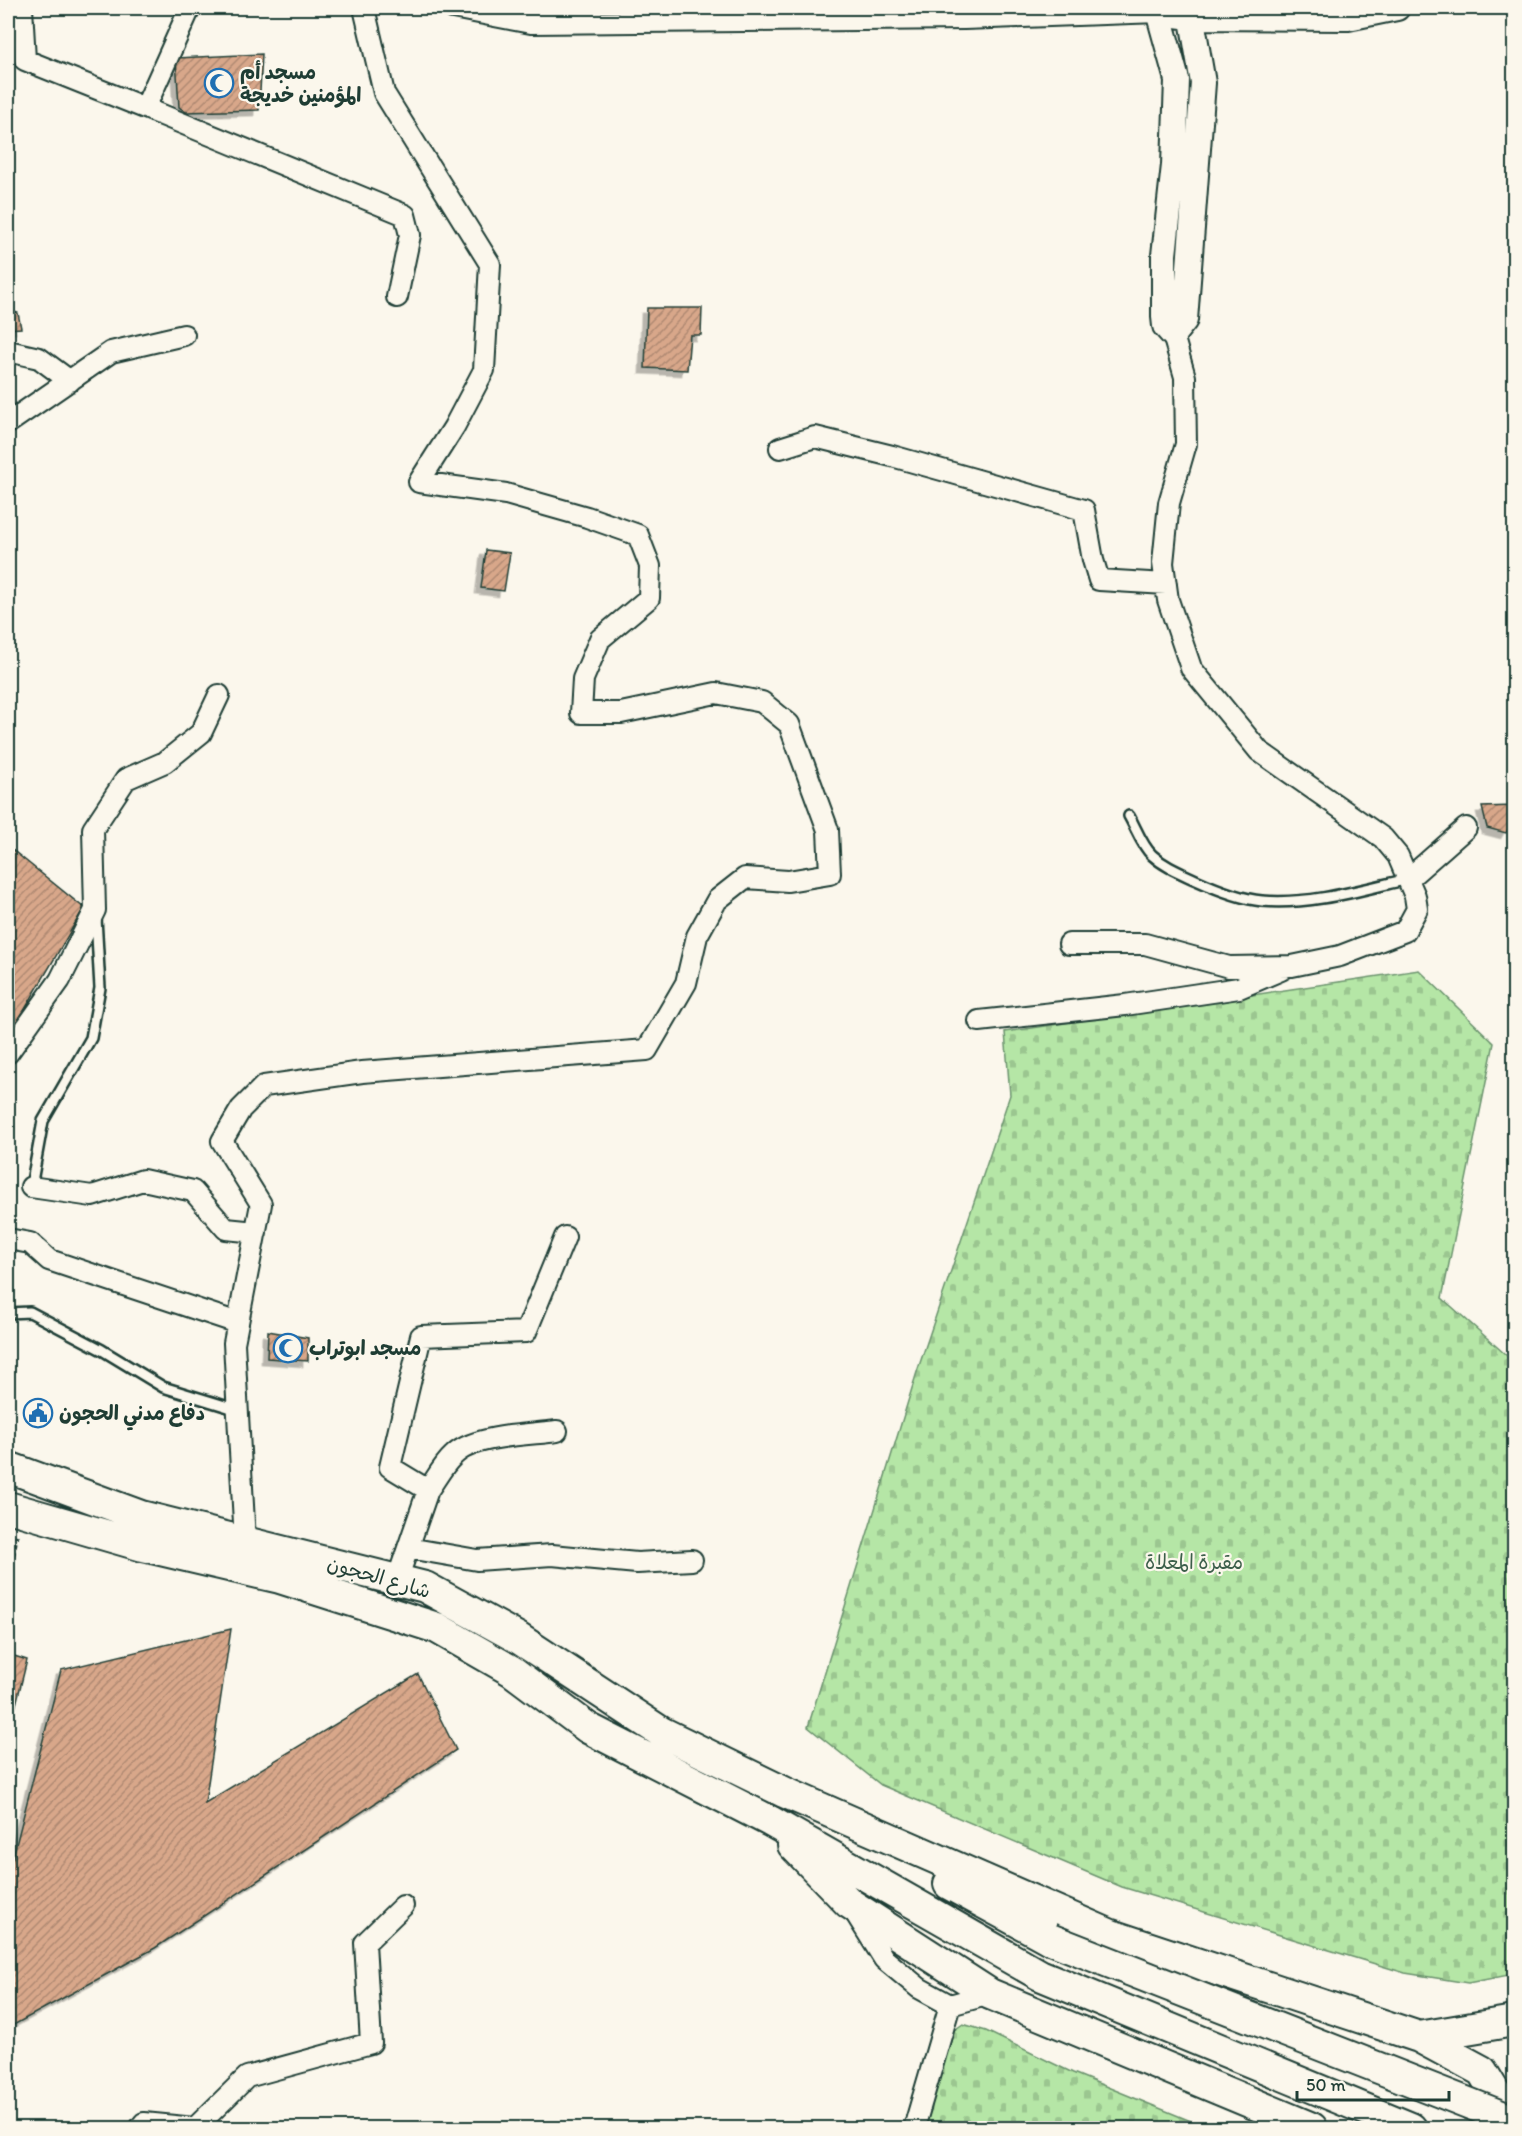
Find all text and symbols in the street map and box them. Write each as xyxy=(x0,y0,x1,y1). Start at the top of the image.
place label: مسجد أم المؤمنين خديجة xyxy=(240,60,361,108)
mosque icon: مسجد أم المؤمنين خديجة xyxy=(203,67,235,99)
mosque icon: مسجد ابوتراب xyxy=(272,1332,304,1364)
place label: مسجد ابوتراب xyxy=(309,1336,421,1361)
public building icon: دفاع مدني الحجون xyxy=(22,1397,54,1429)
place label: دفاع مدني الحجون xyxy=(59,1401,205,1431)
park label: مقبرة المعلاة xyxy=(1145,1550,1243,1574)
street label: شارع الحجون xyxy=(324,1551,433,1605)
scale bar xyxy=(1297,2064,1448,2102)
text: 50 m xyxy=(1306,2074,1346,2096)

